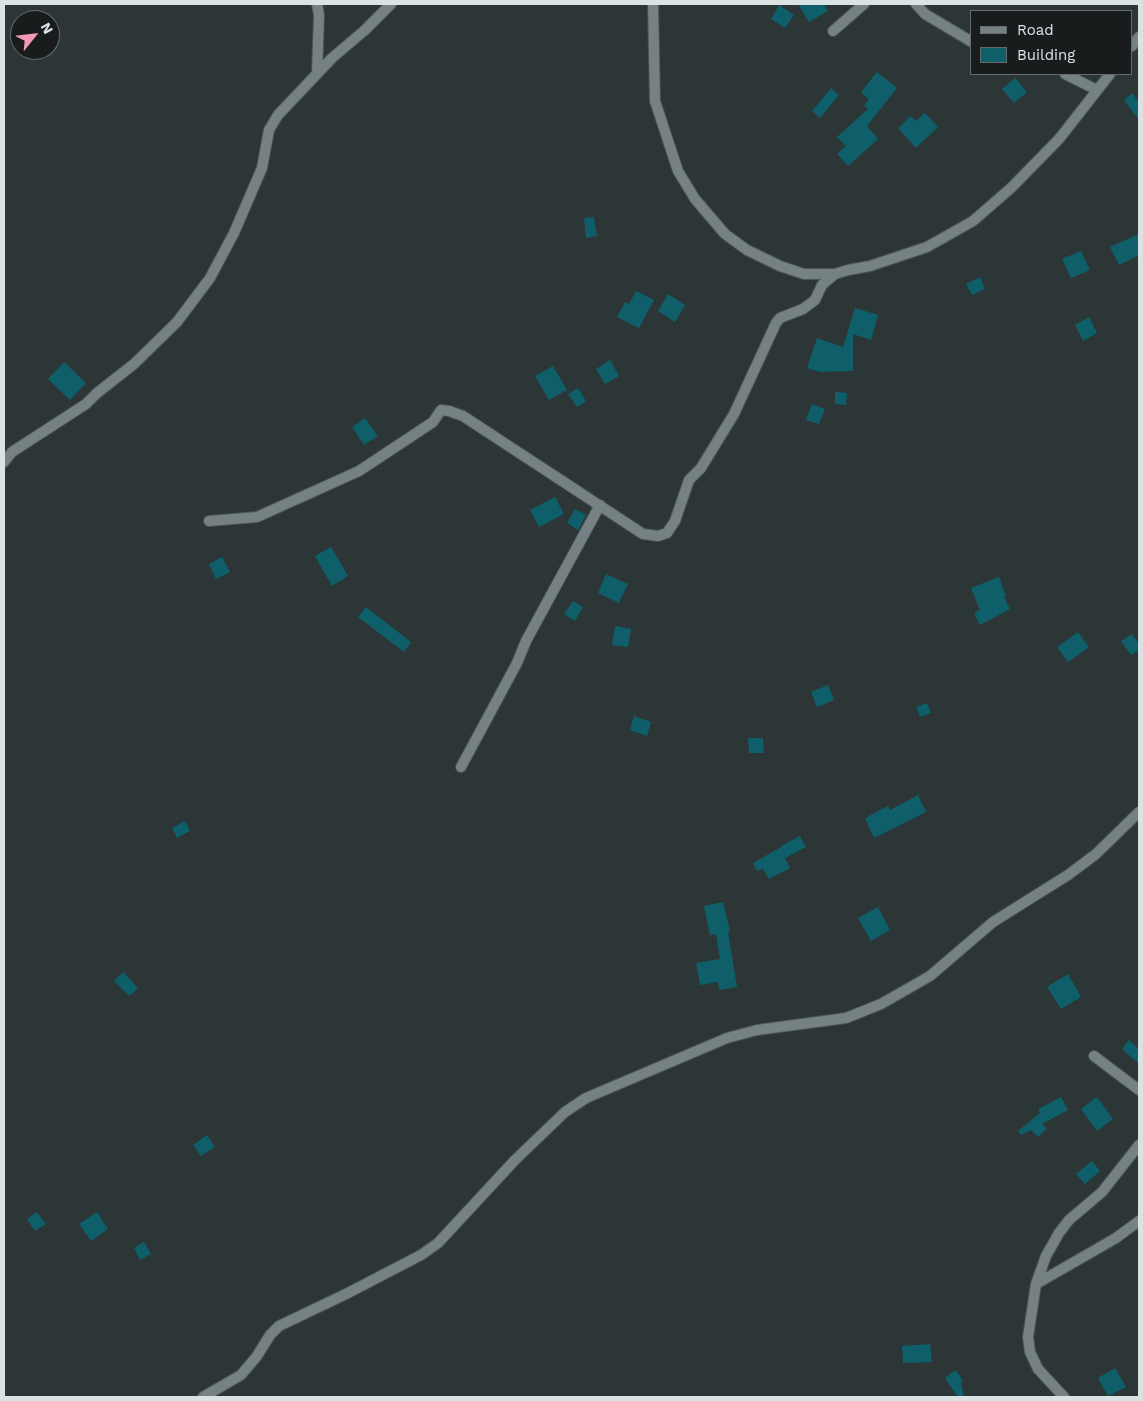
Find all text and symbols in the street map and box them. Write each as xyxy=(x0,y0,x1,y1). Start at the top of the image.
north arrow xyxy=(10,10,60,60)
legend xyxy=(970,10,1133,75)
text: N xyxy=(38,20,57,37)
text: Road xyxy=(1017,21,1054,39)
text: Building xyxy=(1017,46,1075,64)

